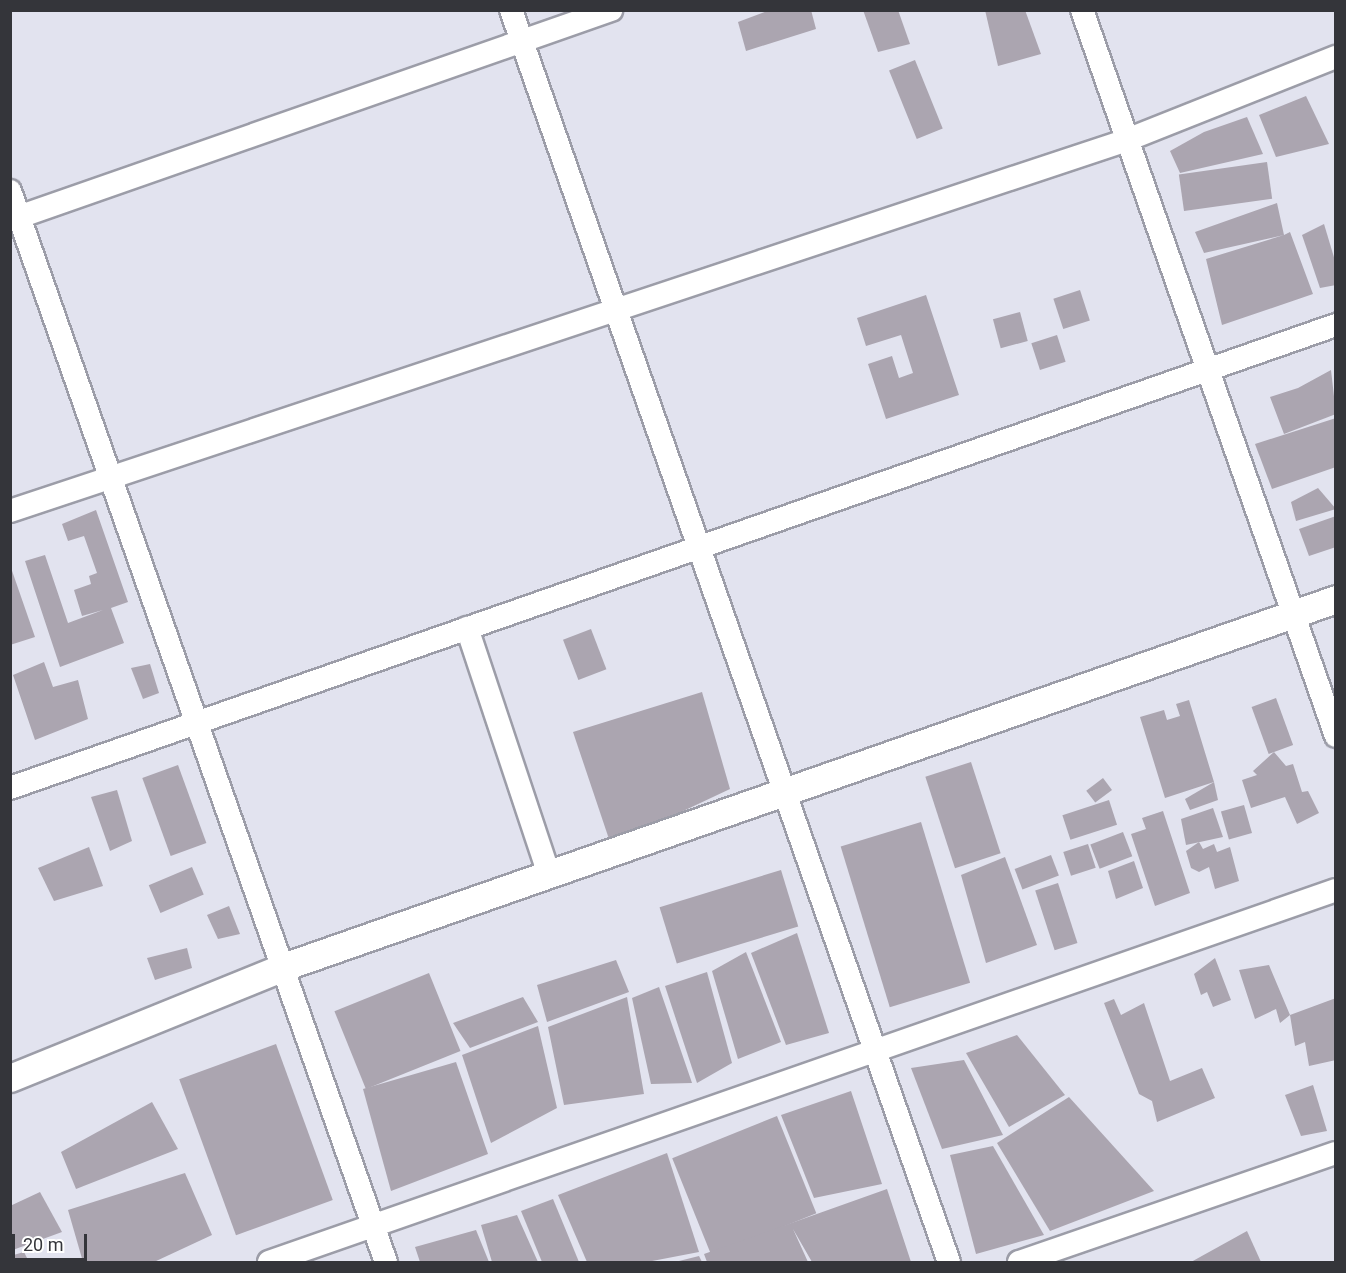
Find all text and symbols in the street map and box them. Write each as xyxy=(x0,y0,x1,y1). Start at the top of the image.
scale bar xyxy=(15,1222,90,1260)
text: 20 m xyxy=(23,1234,63,1255)

